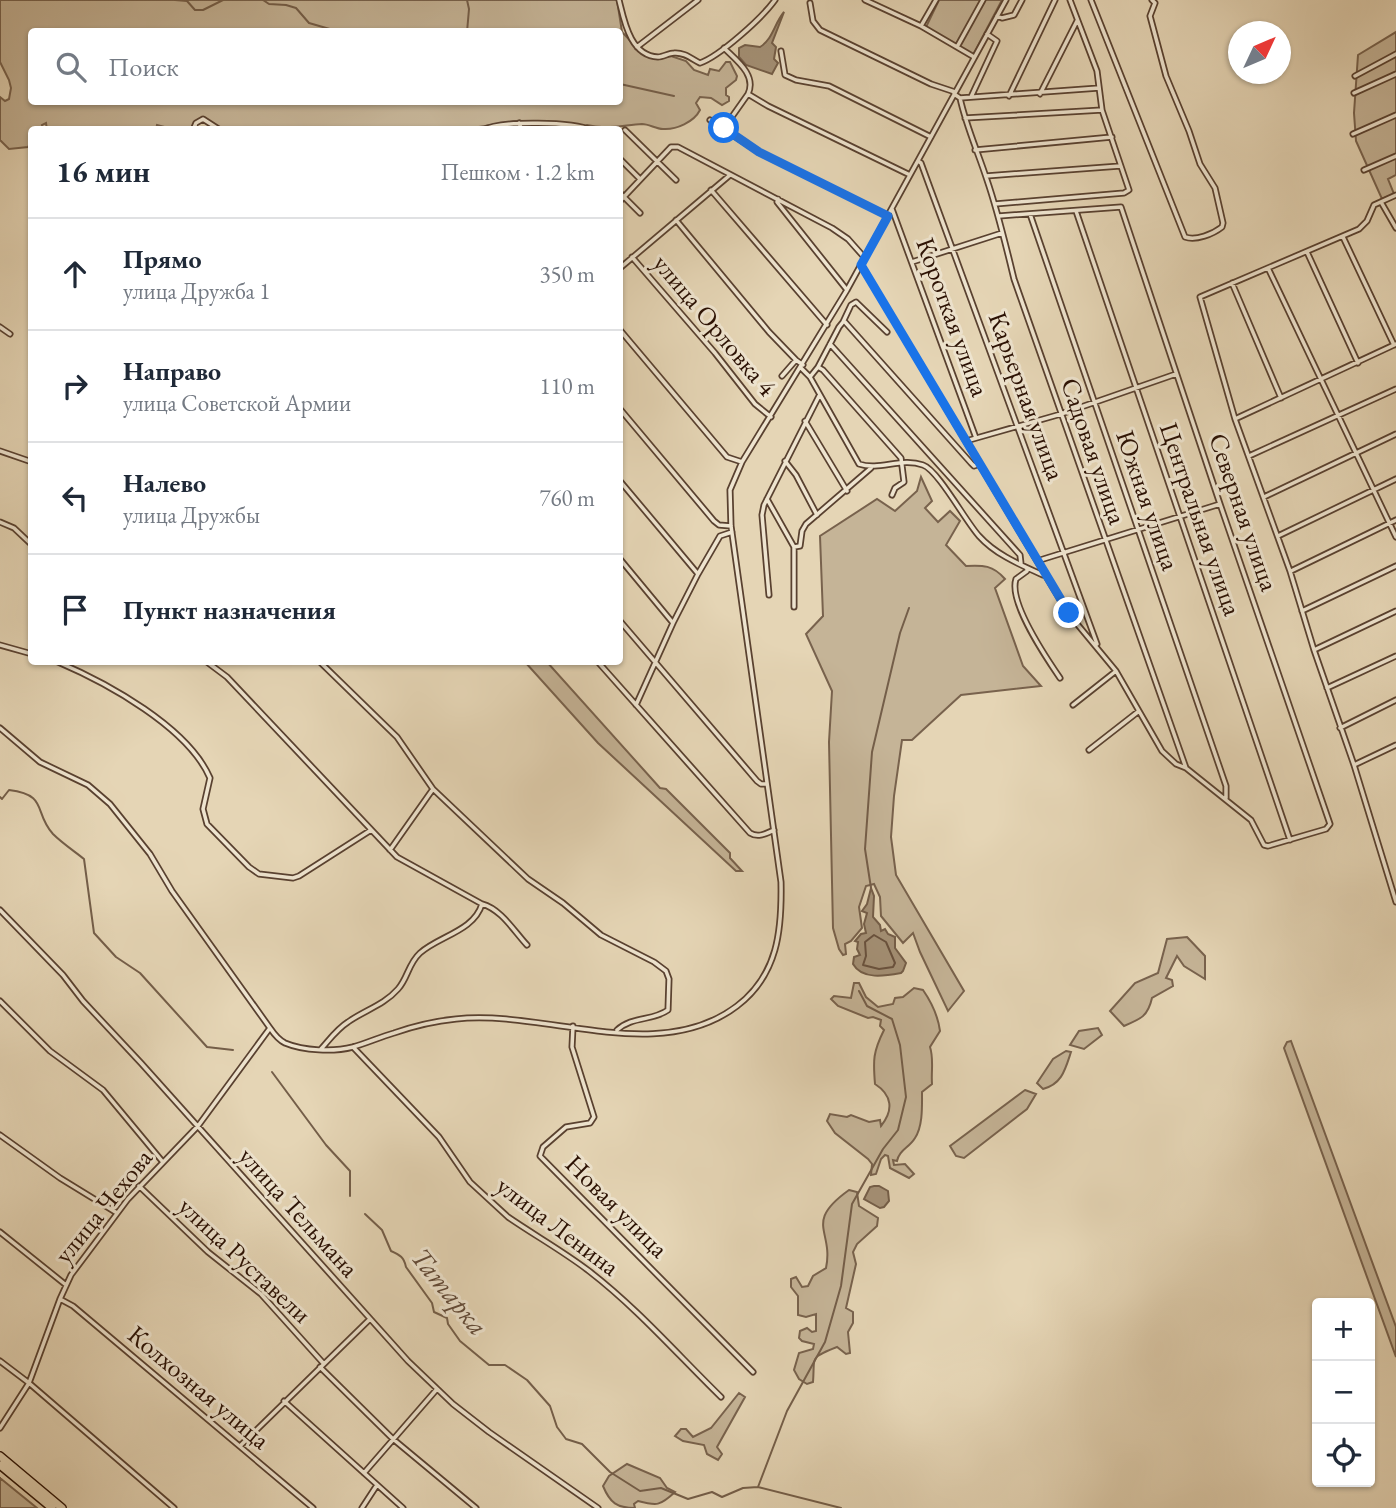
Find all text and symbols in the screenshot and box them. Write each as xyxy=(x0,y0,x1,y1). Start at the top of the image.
north arrow xyxy=(1228,21,1291,84)
search box xyxy=(28,28,623,105)
icon: search xyxy=(52,48,90,86)
text: Поиск xyxy=(108,50,179,84)
route start xyxy=(708,112,739,143)
text: 16 мин xyxy=(56,152,150,191)
text: Пешком · 1.2 km xyxy=(441,157,595,187)
street label: Короткая улица xyxy=(909,233,998,402)
text: Прямо xyxy=(123,242,202,276)
street label: улица Орловка 4 xyxy=(646,247,785,403)
icon: ahead xyxy=(56,255,94,293)
text: 350 m xyxy=(539,259,595,289)
text: улица Дружба 1 xyxy=(123,276,270,306)
street label: Карьерная улица xyxy=(981,307,1073,485)
text: Направо xyxy=(123,354,221,388)
icon: right xyxy=(56,367,94,405)
text: 110 m xyxy=(539,371,595,401)
street label: Садовая улица xyxy=(1053,373,1135,529)
text: улица Советской Армии xyxy=(123,388,351,418)
street label: Центральная улица xyxy=(1152,418,1250,621)
street label: Южная улица xyxy=(1108,425,1188,575)
street label: Северная улица xyxy=(1201,429,1287,596)
text: Налево xyxy=(123,466,206,500)
icon: left xyxy=(56,479,94,517)
text: 760 m xyxy=(539,483,595,513)
text: улица Дружбы xyxy=(123,500,260,530)
icon: arrive xyxy=(56,591,94,629)
text: Пункт назначения xyxy=(123,593,336,627)
route end xyxy=(1053,597,1084,628)
street label: улица Тельмана xyxy=(231,1140,367,1285)
street label: улица Чехова xyxy=(46,1141,160,1270)
street label: Новая улица xyxy=(558,1147,676,1265)
street label: улица Ленина xyxy=(490,1169,627,1284)
street label: улица Руставели xyxy=(171,1190,319,1331)
water label: Татарка xyxy=(404,1240,496,1342)
map controls xyxy=(1312,1298,1375,1487)
button: + xyxy=(1312,1298,1375,1361)
street label: Колхозная улица xyxy=(121,1317,278,1457)
button: − xyxy=(1312,1361,1375,1424)
button: locate xyxy=(1312,1424,1375,1487)

